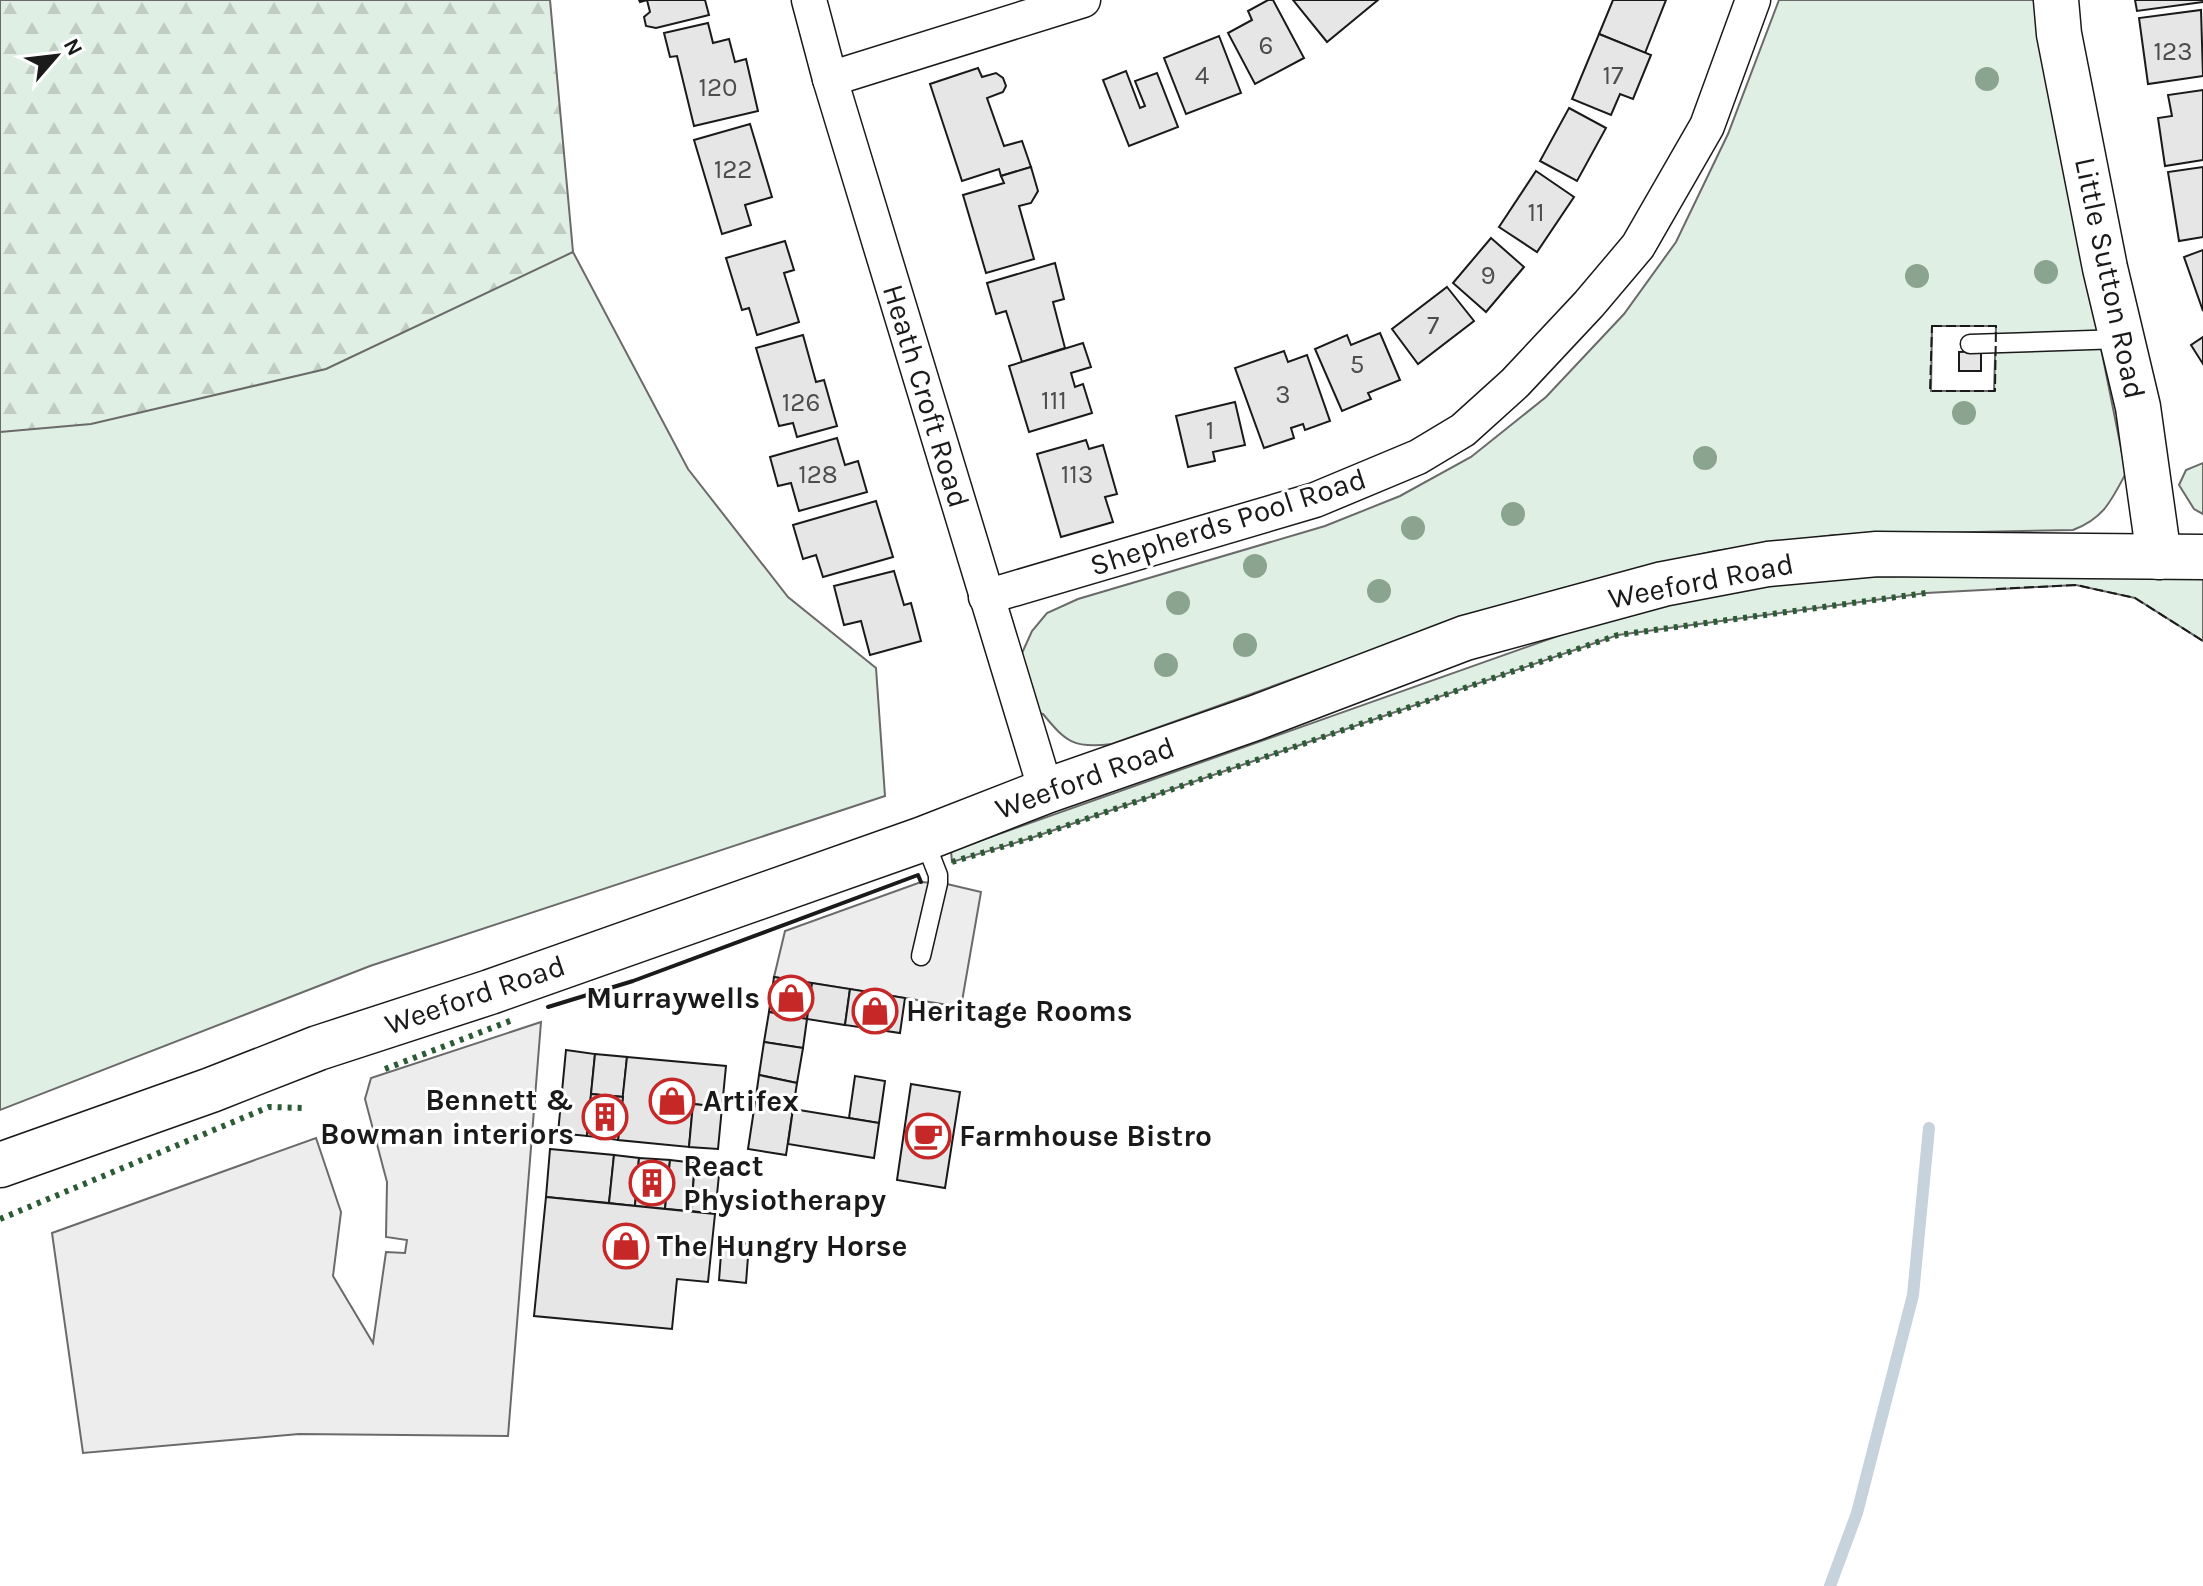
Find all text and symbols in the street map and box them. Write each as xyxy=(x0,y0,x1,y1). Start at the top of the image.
north arrow xyxy=(16,16,96,96)
house number: 6 xyxy=(1259,30,1273,61)
text: N xyxy=(58,34,88,60)
house number: 123 xyxy=(2153,36,2193,67)
house number: 4 xyxy=(1195,60,1209,91)
house number: 17 xyxy=(1603,60,1623,91)
house number: 120 xyxy=(698,72,738,103)
house number: 122 xyxy=(714,154,752,185)
street label: Little Sutton Road xyxy=(2067,154,2153,402)
house number: 11 xyxy=(1527,197,1545,228)
house number: 9 xyxy=(1480,260,1496,291)
street label: Heath Croft Road xyxy=(875,280,977,512)
house number: 7 xyxy=(1427,310,1439,341)
house number: 5 xyxy=(1350,349,1364,380)
house number: 3 xyxy=(1275,379,1291,410)
house number: 111 xyxy=(1041,385,1067,416)
house number: 126 xyxy=(782,387,820,418)
house number: 1 xyxy=(1206,415,1214,446)
house number: 128 xyxy=(798,459,838,490)
house number: 113 xyxy=(1061,459,1093,490)
street label: Shepherds Pool Road xyxy=(1085,460,1371,584)
street label: Weeford Road xyxy=(1605,545,1797,617)
street label: Weeford Road xyxy=(990,729,1180,827)
street label: Weeford Road xyxy=(380,947,570,1043)
shop icon: Murraywells xyxy=(767,974,815,1022)
place label: Murraywells xyxy=(586,980,760,1016)
shop icon: Heritage Rooms xyxy=(851,987,899,1035)
place label: Heritage Rooms xyxy=(906,993,1133,1029)
shop icon: Artifex xyxy=(648,1077,696,1125)
place label: Bennett & Bowman interiors xyxy=(320,1082,574,1152)
place label: Artifex xyxy=(703,1083,799,1119)
building icon: Bennett & Bowman interiors xyxy=(581,1093,629,1141)
cafe icon: Farmhouse Bistro xyxy=(904,1112,952,1160)
place label: Farmhouse Bistro xyxy=(959,1118,1212,1154)
place label: React Physiotherapy xyxy=(683,1148,886,1218)
building icon: React Physiotherapy xyxy=(628,1159,676,1207)
shop icon: The Hungry Horse xyxy=(602,1222,650,1270)
place label: The Hungry Horse xyxy=(657,1228,907,1264)

